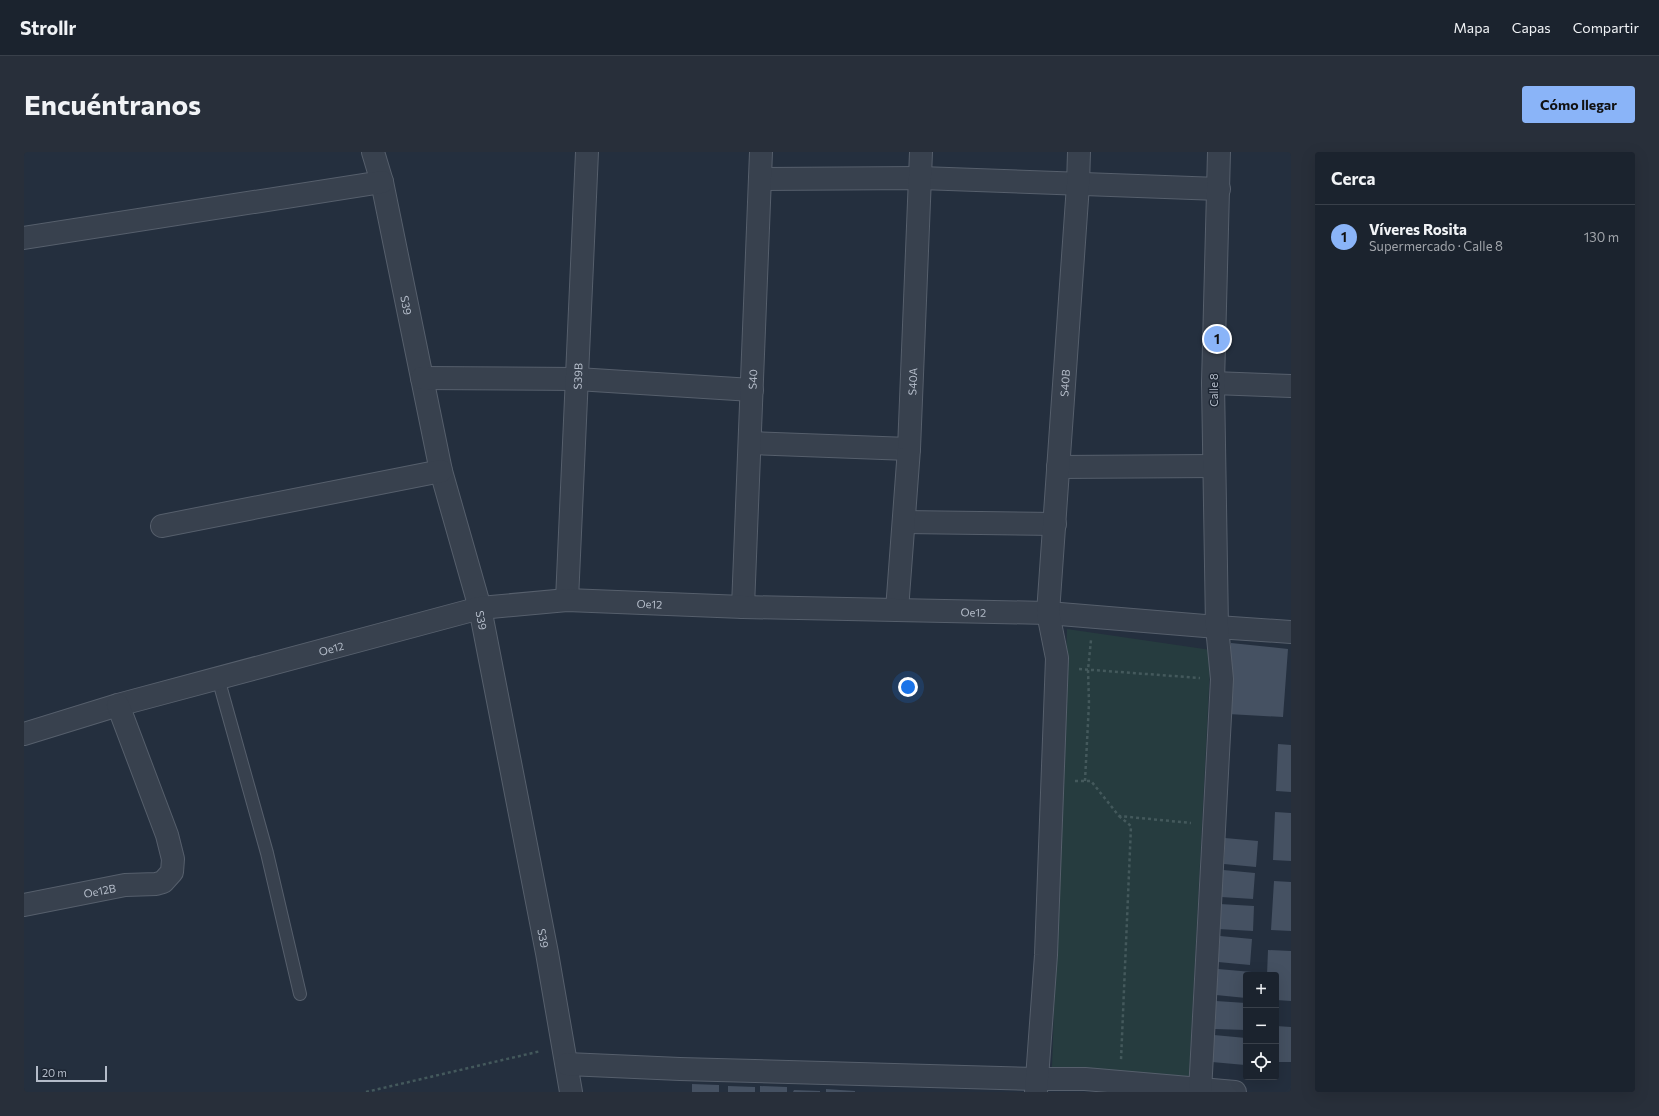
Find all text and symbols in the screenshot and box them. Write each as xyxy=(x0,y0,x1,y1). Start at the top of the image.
text: Strollr xyxy=(20,16,76,39)
text: Mapa xyxy=(1454,19,1490,36)
text: Capas xyxy=(1512,19,1551,36)
text: Compartir xyxy=(1573,19,1639,36)
button: Cómo llegar xyxy=(1522,86,1635,123)
text: Encuéntranos xyxy=(24,87,201,121)
text: Cerca xyxy=(1331,168,1376,189)
text: Víveres Rosita xyxy=(1369,220,1467,238)
text: 1 xyxy=(1341,229,1347,245)
text: 130 m xyxy=(1584,229,1619,245)
text: Supermercado · Calle 8 xyxy=(1369,238,1503,254)
street label: S39 xyxy=(399,294,416,316)
pin: 1 xyxy=(1204,324,1230,354)
street label: S39B xyxy=(570,363,584,390)
street label: S40A xyxy=(905,367,919,396)
street label: S40 xyxy=(745,369,759,390)
street label: S40B xyxy=(1057,369,1072,397)
street label: Calle 8 xyxy=(1207,373,1220,407)
street label: Oe12 xyxy=(636,596,662,610)
street label: Oe12 xyxy=(960,605,986,618)
street label: S39 xyxy=(474,609,491,631)
street label: Oe12 xyxy=(317,638,345,657)
your location xyxy=(898,677,918,697)
street label: Oe12B xyxy=(82,880,117,900)
street label: S39 xyxy=(536,927,552,949)
map controls xyxy=(1243,972,1279,1080)
button: + xyxy=(1243,972,1279,1008)
button: − xyxy=(1243,1008,1279,1044)
button: locate xyxy=(1243,1044,1279,1080)
scale bar xyxy=(36,1064,107,1083)
text: 20 m xyxy=(42,1066,67,1079)

